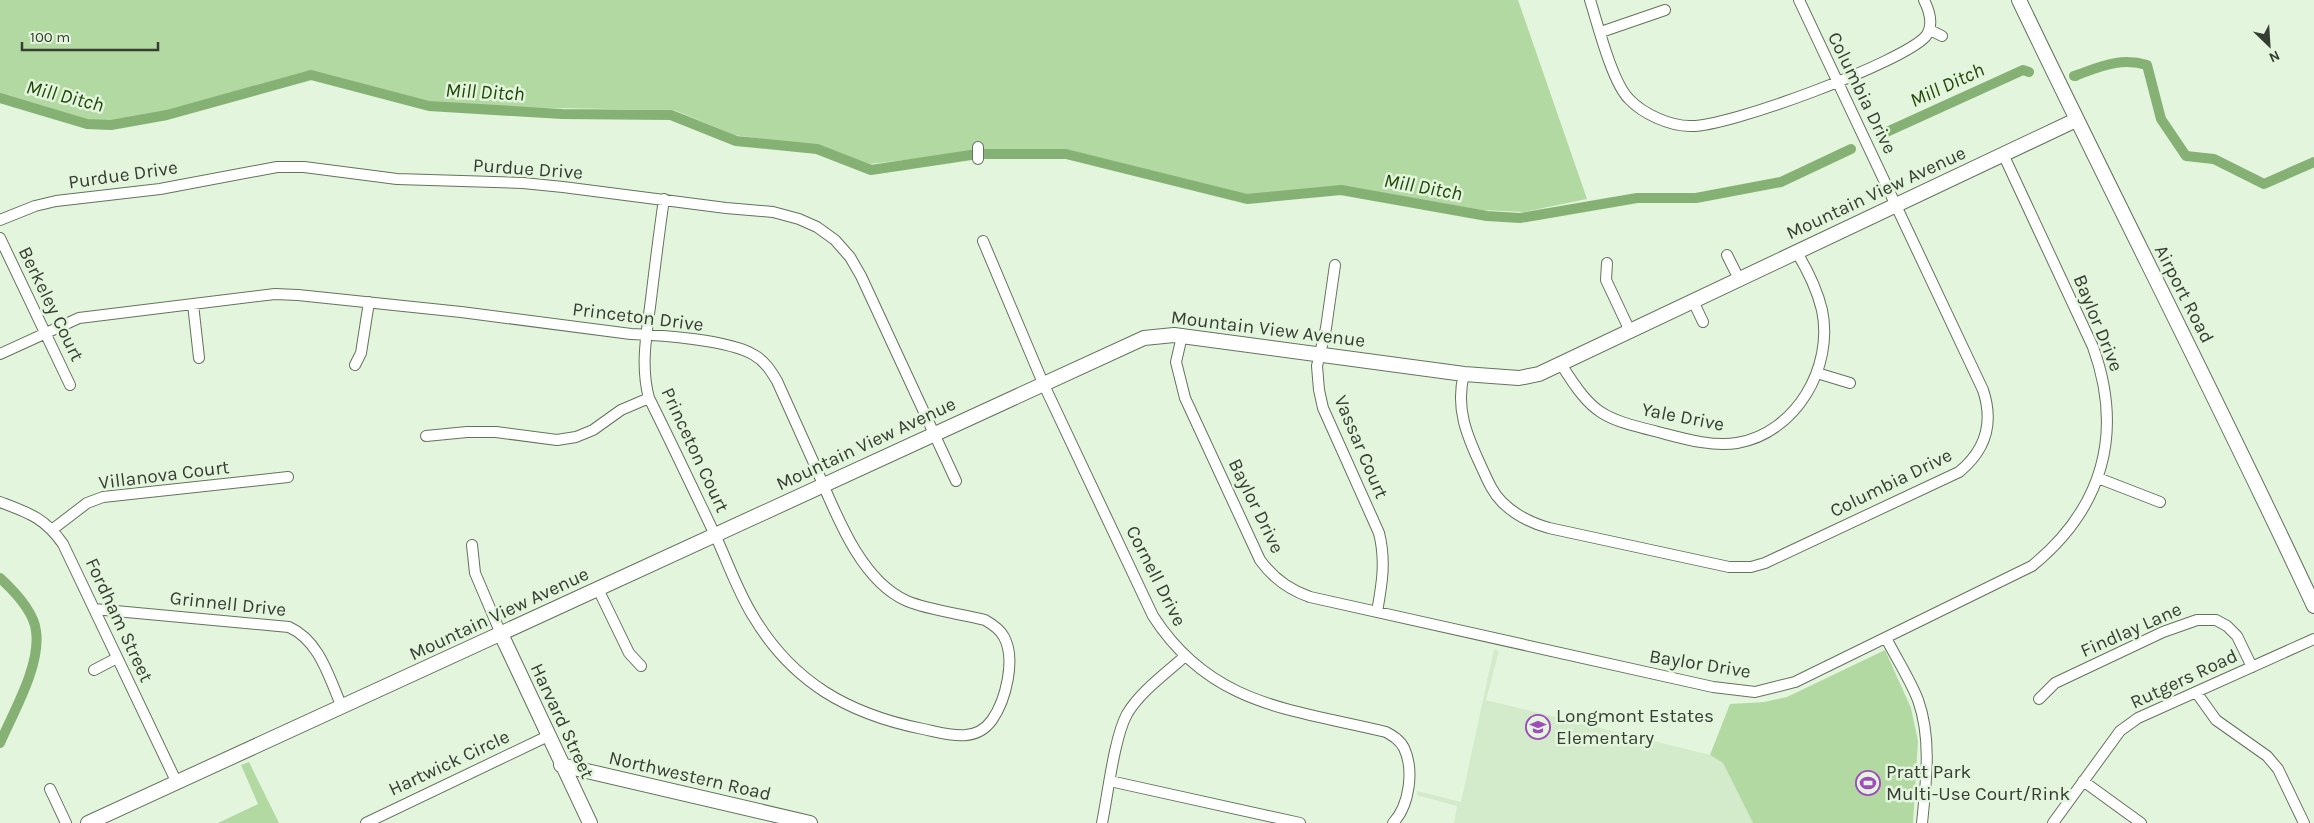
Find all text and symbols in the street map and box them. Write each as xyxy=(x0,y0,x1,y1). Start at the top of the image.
scale bar xyxy=(22,20,159,52)
north arrow xyxy=(2244,20,2294,70)
text: 100 m xyxy=(30,28,70,46)
street label: Columbia Drive xyxy=(1823,28,1901,158)
text: N xyxy=(2266,47,2282,66)
water label: Mill Ditch xyxy=(1906,58,1988,112)
water label: Mill Ditch xyxy=(24,75,106,117)
water label: Mill Ditch xyxy=(445,78,525,106)
street label: Mountain View Avenue xyxy=(1783,142,1969,244)
street label: Purdue Drive xyxy=(472,154,584,184)
street label: Purdue Drive xyxy=(67,156,179,194)
water label: Mill Ditch xyxy=(1382,169,1464,205)
street label: Airport Road xyxy=(2150,241,2218,347)
street label: Berkeley Court xyxy=(14,243,88,365)
street label: Baylor Drive xyxy=(2069,271,2127,375)
street label: Princeton Drive xyxy=(571,298,705,336)
street label: Mountain View Avenue xyxy=(1170,306,1366,352)
street label: Princeton Court xyxy=(656,384,734,516)
street label: Vassar Court xyxy=(1329,392,1393,502)
street label: Mountain View Avenue xyxy=(773,393,959,495)
street label: Yale Drive xyxy=(1640,398,1726,436)
street label: Columbia Drive xyxy=(1826,444,1956,522)
street label: Baylor Drive xyxy=(1224,455,1288,557)
street label: Villanova Court xyxy=(97,456,231,494)
street label: Cornell Drive xyxy=(1121,522,1191,630)
street label: Fordham Street xyxy=(81,554,157,686)
street label: Mountain View Avenue xyxy=(406,563,592,665)
street label: Grinnell Drive xyxy=(169,587,287,621)
street label: Findlay Lane xyxy=(2077,598,2185,662)
street label: Baylor Drive xyxy=(1648,645,1752,683)
street label: Rutgers Road xyxy=(2127,645,2241,713)
street label: Harvard Street xyxy=(526,660,598,782)
place label: Longmont Estates Elementary xyxy=(1556,705,1714,749)
school or university icon: Longmont Estates Elementary xyxy=(1525,714,1551,740)
street label: Hartwick Circle xyxy=(385,725,513,801)
street label: Northwestern Road xyxy=(607,747,773,805)
place label: Pratt Park Multi-Use Court/Rink xyxy=(1886,761,2071,805)
sports icon: Pratt Park Multi-Use Court/Rink xyxy=(1855,770,1881,796)

